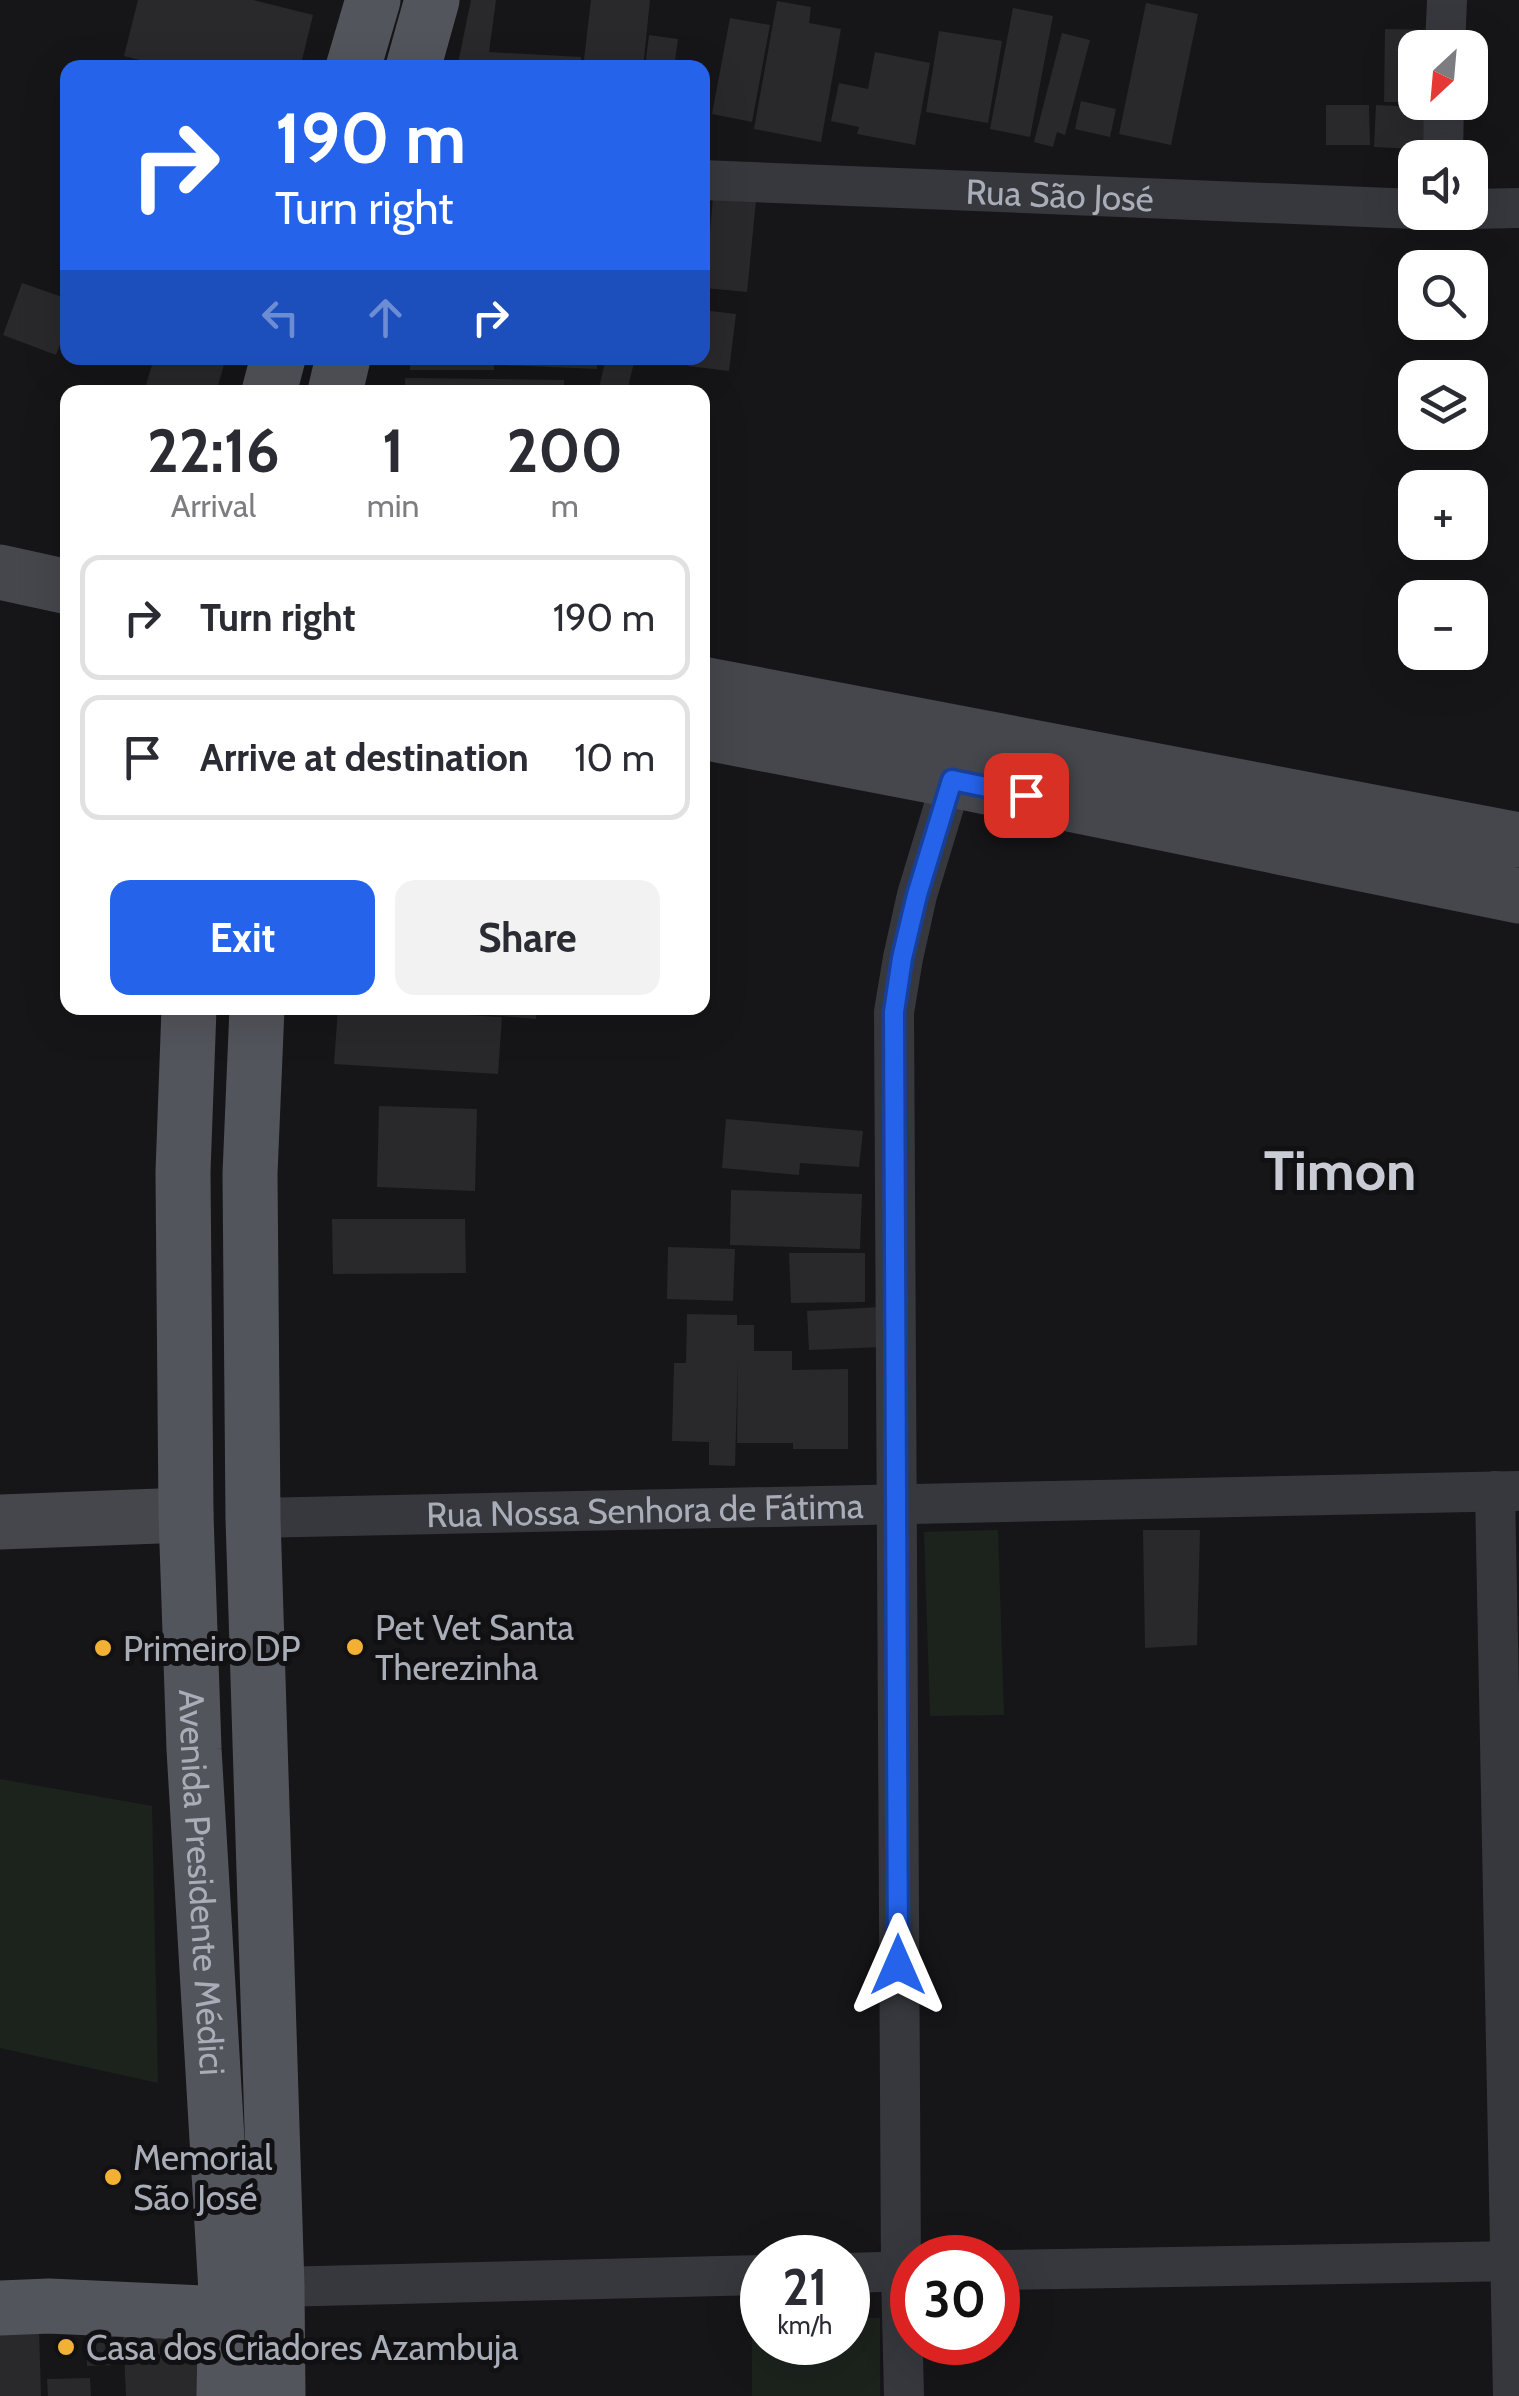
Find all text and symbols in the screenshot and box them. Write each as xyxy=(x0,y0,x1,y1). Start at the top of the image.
north arrow xyxy=(1398,30,1488,120)
map controls xyxy=(1398,30,1488,670)
text: 190 m xyxy=(275,95,466,181)
icon: right xyxy=(110,100,240,230)
button: sound xyxy=(1398,140,1488,230)
street label: Rua São José xyxy=(965,169,1155,220)
text: Turn right xyxy=(275,181,454,235)
button: search xyxy=(1398,250,1488,340)
icon: left xyxy=(253,290,308,345)
icon: ahead xyxy=(358,290,413,345)
icon: right xyxy=(463,290,518,345)
button: layers xyxy=(1398,360,1488,450)
text: 22:16 xyxy=(147,414,280,487)
text: 1 xyxy=(382,414,404,487)
text: 200 xyxy=(506,414,623,487)
button: + xyxy=(1398,470,1488,560)
text: Arrival xyxy=(171,486,256,525)
text: min xyxy=(367,486,419,525)
text: m xyxy=(551,486,579,525)
button: − xyxy=(1398,580,1488,670)
icon: right xyxy=(115,590,170,645)
text: Turn right xyxy=(200,594,356,641)
text: 190 m xyxy=(553,594,655,641)
icon: arrive xyxy=(115,730,170,785)
text: Arrive at destination xyxy=(200,734,529,781)
text: 10 m xyxy=(574,734,655,781)
pin xyxy=(984,753,1069,838)
icon: arrive xyxy=(999,768,1054,823)
button: Exit xyxy=(110,880,375,995)
button: Share xyxy=(395,880,660,995)
district label: Timon xyxy=(1264,1137,1416,1204)
street label: Rua Nossa Senhora de Fátima xyxy=(426,1483,864,1536)
place label: Pet Vet Santa Therezinha xyxy=(375,1606,574,1689)
place label: Primeiro DP xyxy=(123,1627,300,1670)
marker: Pet Vet Santa Therezinha xyxy=(344,1636,366,1658)
marker: Primeiro DP xyxy=(92,1637,114,1659)
street label: Avenida Presidente Médici xyxy=(170,1689,235,2077)
position arrow xyxy=(846,1913,950,2017)
place label: Memorial São José xyxy=(133,2136,273,2219)
marker: Memorial São José xyxy=(102,2166,124,2188)
speed limit sign: 30 xyxy=(890,2235,1020,2365)
text: 21 xyxy=(783,2257,827,2318)
text: km/h xyxy=(778,2310,832,2340)
place label: Casa dos Criadores Azambuja xyxy=(86,2326,518,2369)
marker: Casa dos Criadores Azambuja xyxy=(55,2336,77,2358)

